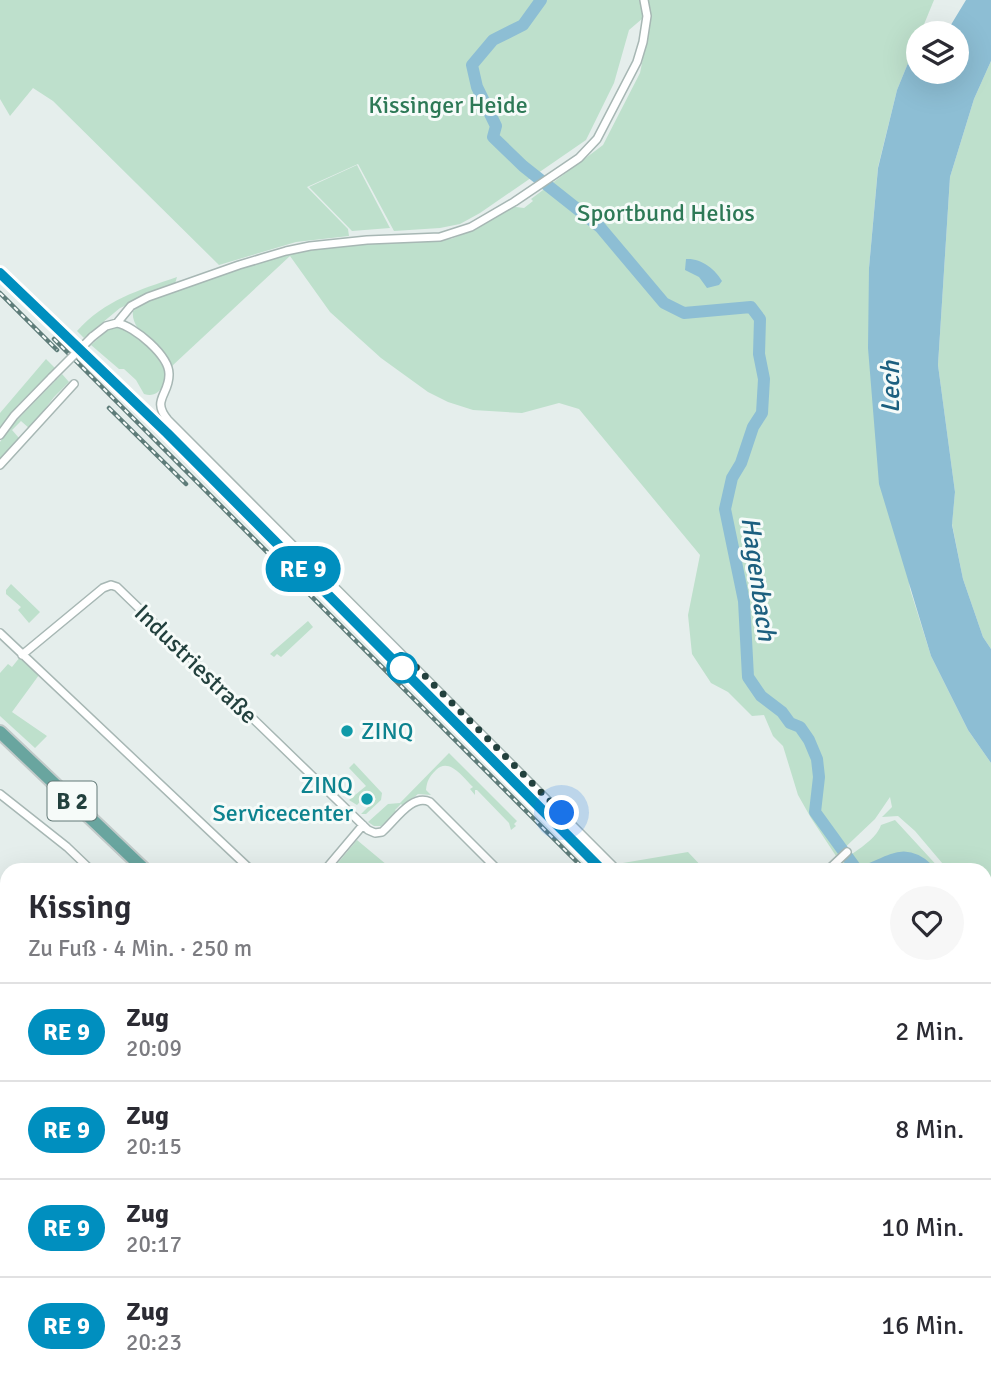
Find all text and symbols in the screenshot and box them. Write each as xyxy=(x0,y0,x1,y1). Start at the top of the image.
map controls xyxy=(906,21,969,84)
button: layers xyxy=(906,21,969,84)
park label: Kissinger Heide xyxy=(368,90,528,120)
park label: Sportbund Helios xyxy=(577,198,755,228)
water label: Lech xyxy=(875,360,907,413)
water label: Hagenbach xyxy=(733,515,783,644)
line badge: RE 9 xyxy=(254,546,352,592)
text: RE 9 xyxy=(280,554,326,584)
street label: Industriestraße xyxy=(128,598,264,730)
unlabelled marker xyxy=(387,653,417,683)
place label: ZINQ xyxy=(361,716,413,746)
marker: ZINQ xyxy=(339,723,355,739)
place label: ZINQ Servicecenter xyxy=(213,770,353,828)
road number: B 2 xyxy=(48,782,96,820)
marker: ZINQ Servicecenter xyxy=(359,791,375,807)
your location xyxy=(544,795,579,830)
button: heart xyxy=(890,886,964,960)
text: Kissing xyxy=(28,887,132,928)
text: Zu Fuß · 4 Min. · 250 m xyxy=(28,934,252,963)
text: Zug xyxy=(126,1002,169,1034)
text: 2 Min. xyxy=(895,1016,964,1048)
text: RE 9 xyxy=(43,1017,90,1047)
text: 20:09 xyxy=(126,1034,182,1063)
text: Zug xyxy=(126,1100,169,1132)
text: 8 Min. xyxy=(895,1114,964,1146)
text: RE 9 xyxy=(43,1115,90,1145)
text: 20:15 xyxy=(126,1132,182,1161)
text: Zug xyxy=(126,1198,169,1230)
text: 10 Min. xyxy=(881,1212,964,1244)
text: RE 9 xyxy=(43,1213,90,1243)
text: 20:17 xyxy=(126,1230,182,1259)
text: Zug xyxy=(126,1296,169,1328)
text: 16 Min. xyxy=(881,1310,964,1342)
text: RE 9 xyxy=(43,1311,90,1341)
text: 20:23 xyxy=(126,1328,182,1357)

